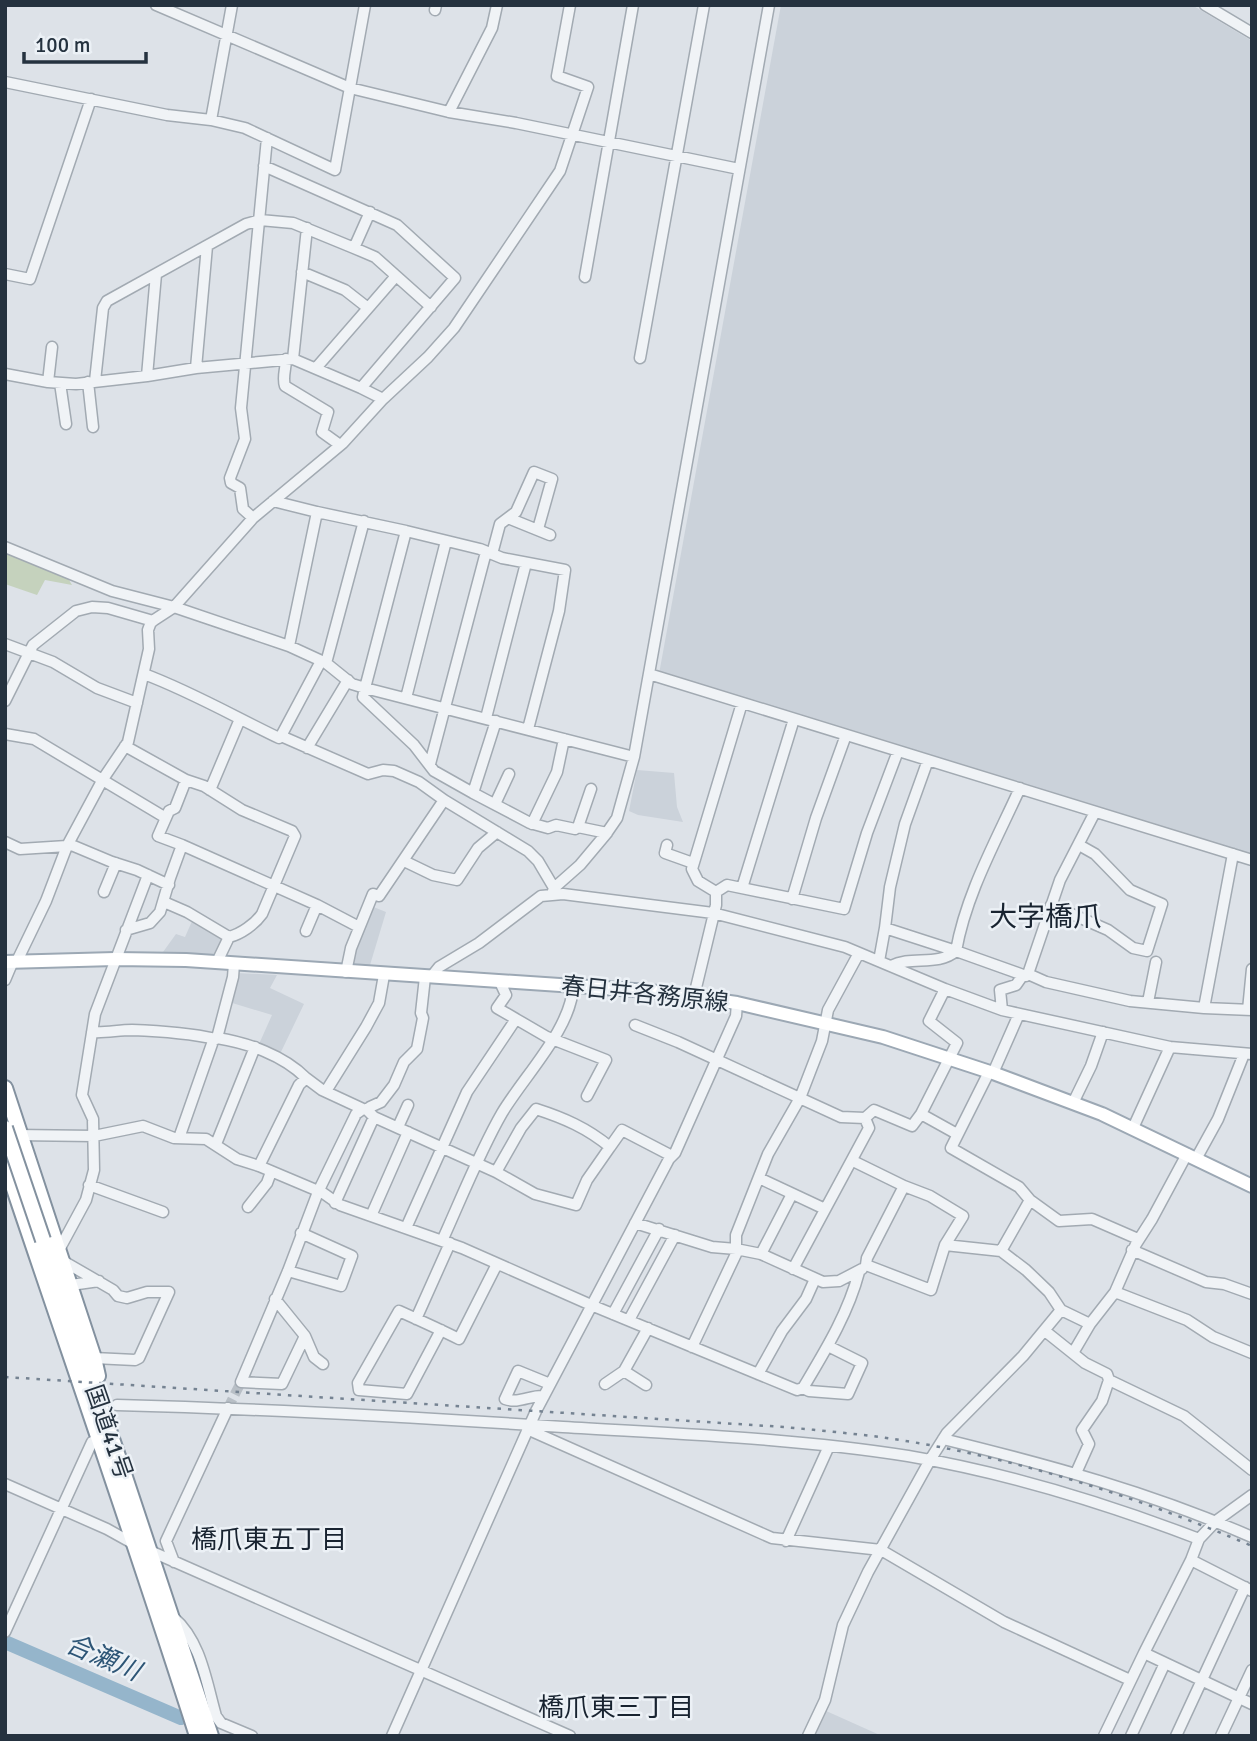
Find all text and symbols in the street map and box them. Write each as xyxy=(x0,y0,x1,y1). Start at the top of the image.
scale bar xyxy=(24,21,147,65)
text: 100 m xyxy=(35,32,90,58)
district label: 大字橋爪 xyxy=(989,900,1101,934)
street label: 春日井各務原線 xyxy=(560,970,730,1018)
street label: 国道41号 xyxy=(79,1381,139,1483)
district label: 橋爪東五丁目 xyxy=(191,1524,347,1556)
water label: 合瀬川 xyxy=(61,1628,148,1689)
district label: 橋爪東三丁目 xyxy=(538,1692,694,1724)

